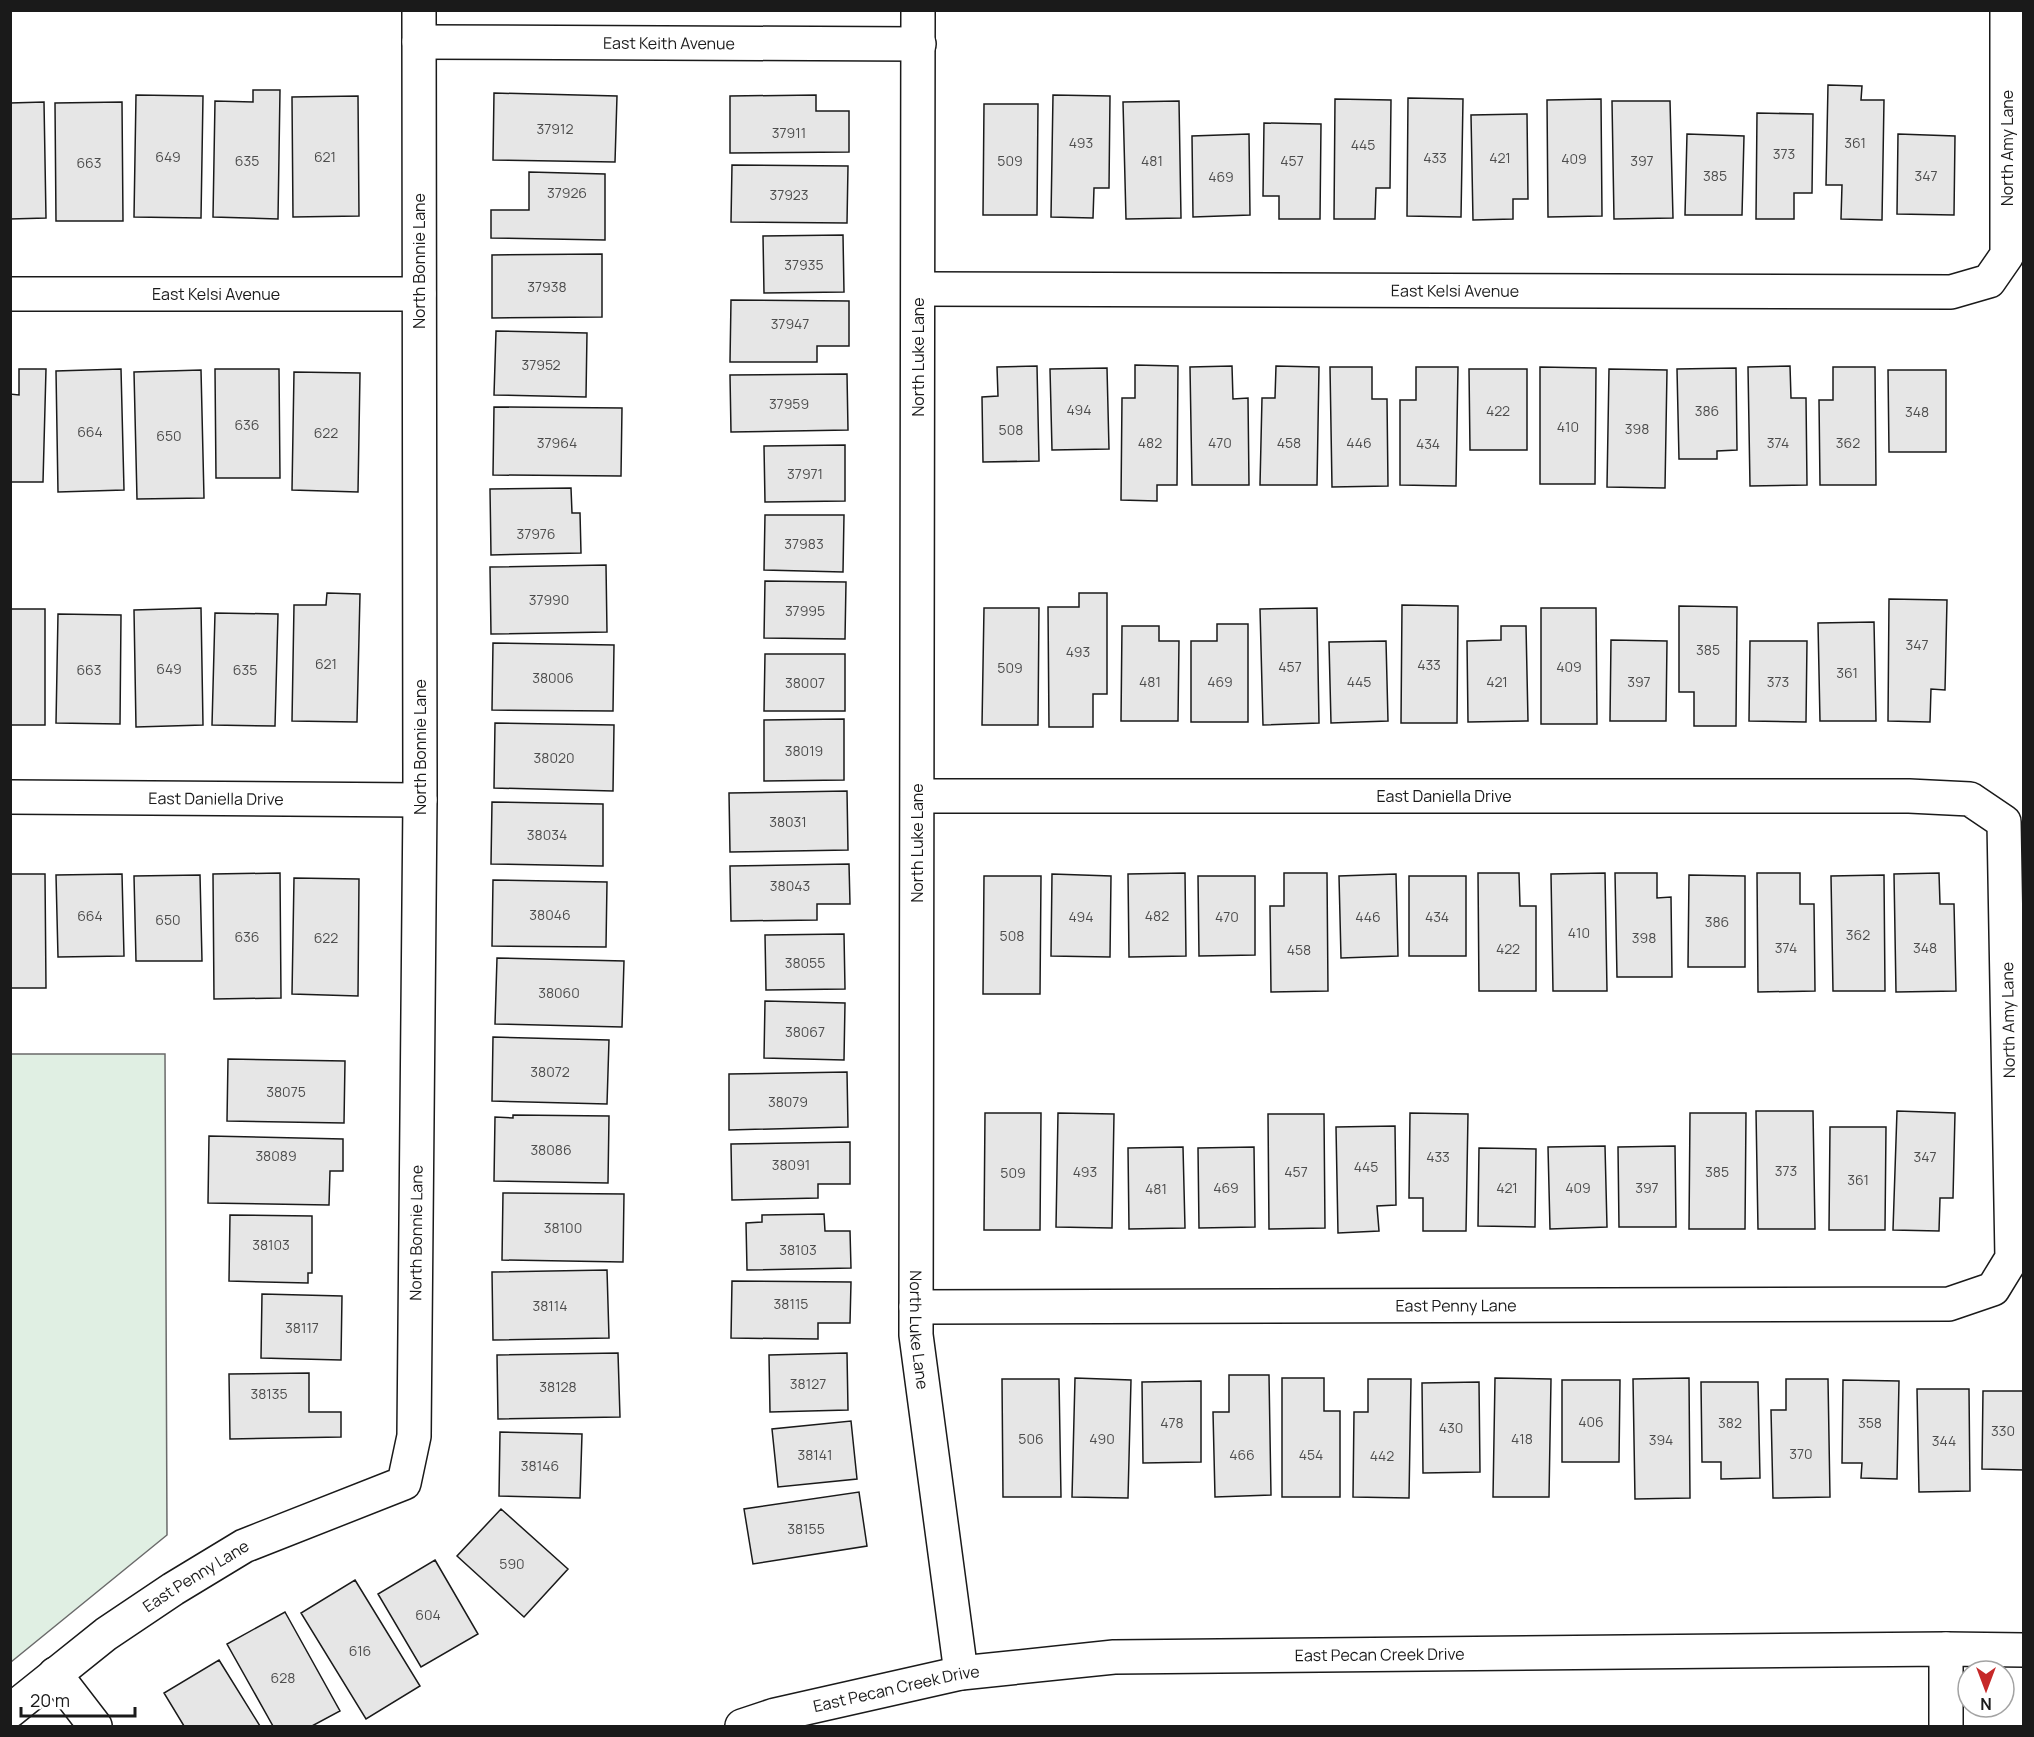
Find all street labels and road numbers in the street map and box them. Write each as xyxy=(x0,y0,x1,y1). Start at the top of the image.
street label: East Keith Avenue xyxy=(603,32,735,54)
street label: North Amy Lane xyxy=(1996,90,2018,206)
street label: North Bonnie Lane xyxy=(408,193,430,329)
street label: East Kelsi Avenue xyxy=(1391,279,1519,302)
street label: East Kelsi Avenue xyxy=(152,283,280,305)
street label: North Luke Lane xyxy=(907,297,929,417)
street label: North Bonnie Lane xyxy=(409,679,431,815)
street label: North Luke Lane xyxy=(906,783,928,903)
street label: East Daniella Drive xyxy=(1376,785,1512,807)
street label: East Daniella Drive xyxy=(148,787,284,810)
street label: North Amy Lane xyxy=(1996,962,2020,1078)
street label: North Bonnie Lane xyxy=(404,1165,428,1301)
street label: North Luke Lane xyxy=(905,1270,934,1391)
street label: East Penny Lane xyxy=(1395,1294,1517,1317)
street label: East Penny Lane xyxy=(138,1535,253,1617)
street label: East Pecan Creek Drive xyxy=(1295,1643,1465,1666)
street label: East Pecan Creek Drive xyxy=(811,1660,980,1717)

